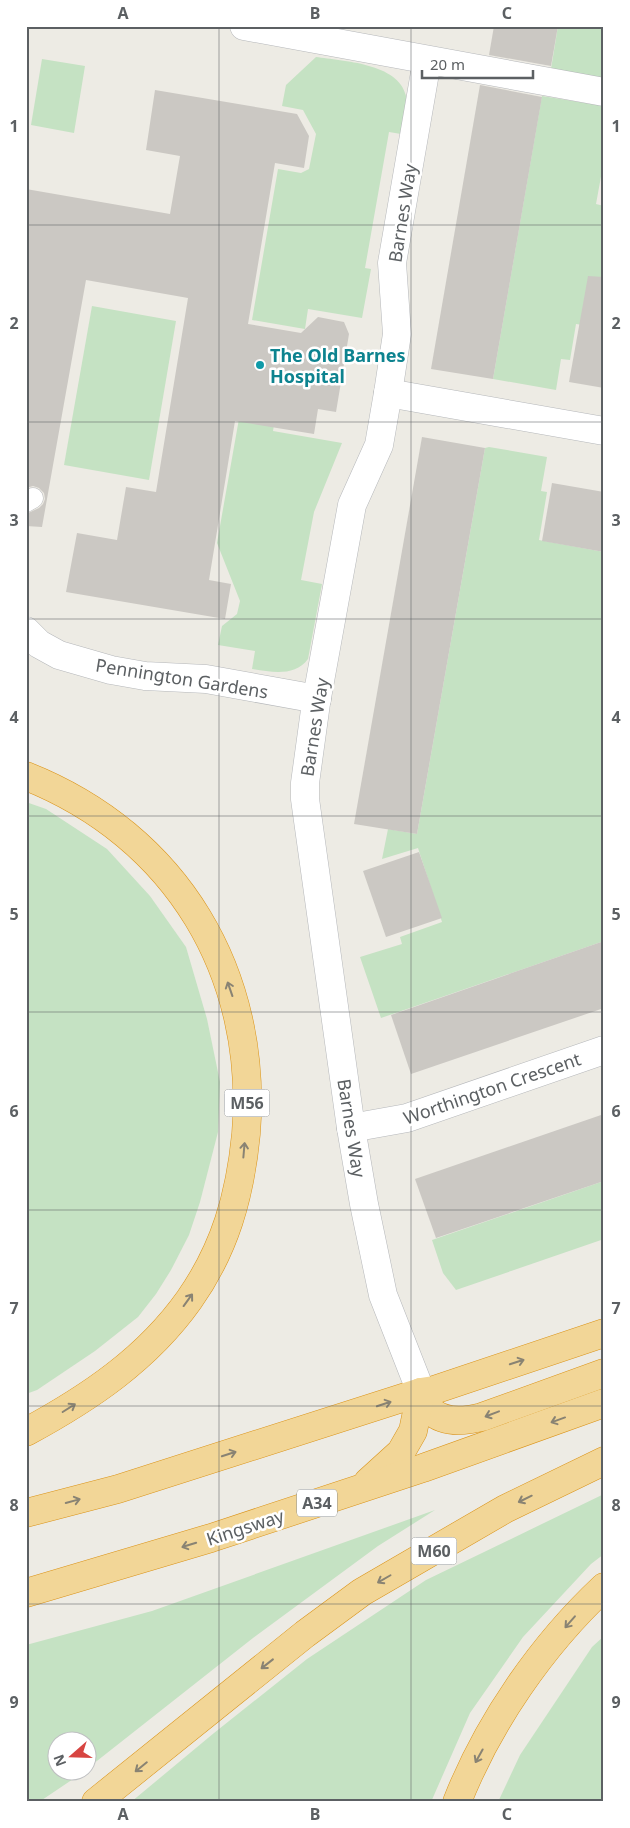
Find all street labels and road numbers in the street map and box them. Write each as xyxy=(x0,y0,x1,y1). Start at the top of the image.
street label: Barnes Way xyxy=(382,161,422,264)
street label: Pennington Gardens xyxy=(94,652,270,704)
street label: Barnes Way xyxy=(294,675,334,778)
street label: Worthington Crescent xyxy=(400,1046,584,1130)
street label: Barnes Way xyxy=(332,1077,372,1180)
road number: M56 xyxy=(224,1090,270,1116)
road number: A34 xyxy=(297,1490,337,1516)
street label: Kingsway xyxy=(203,1503,288,1551)
road number: M60 xyxy=(412,1538,456,1564)

